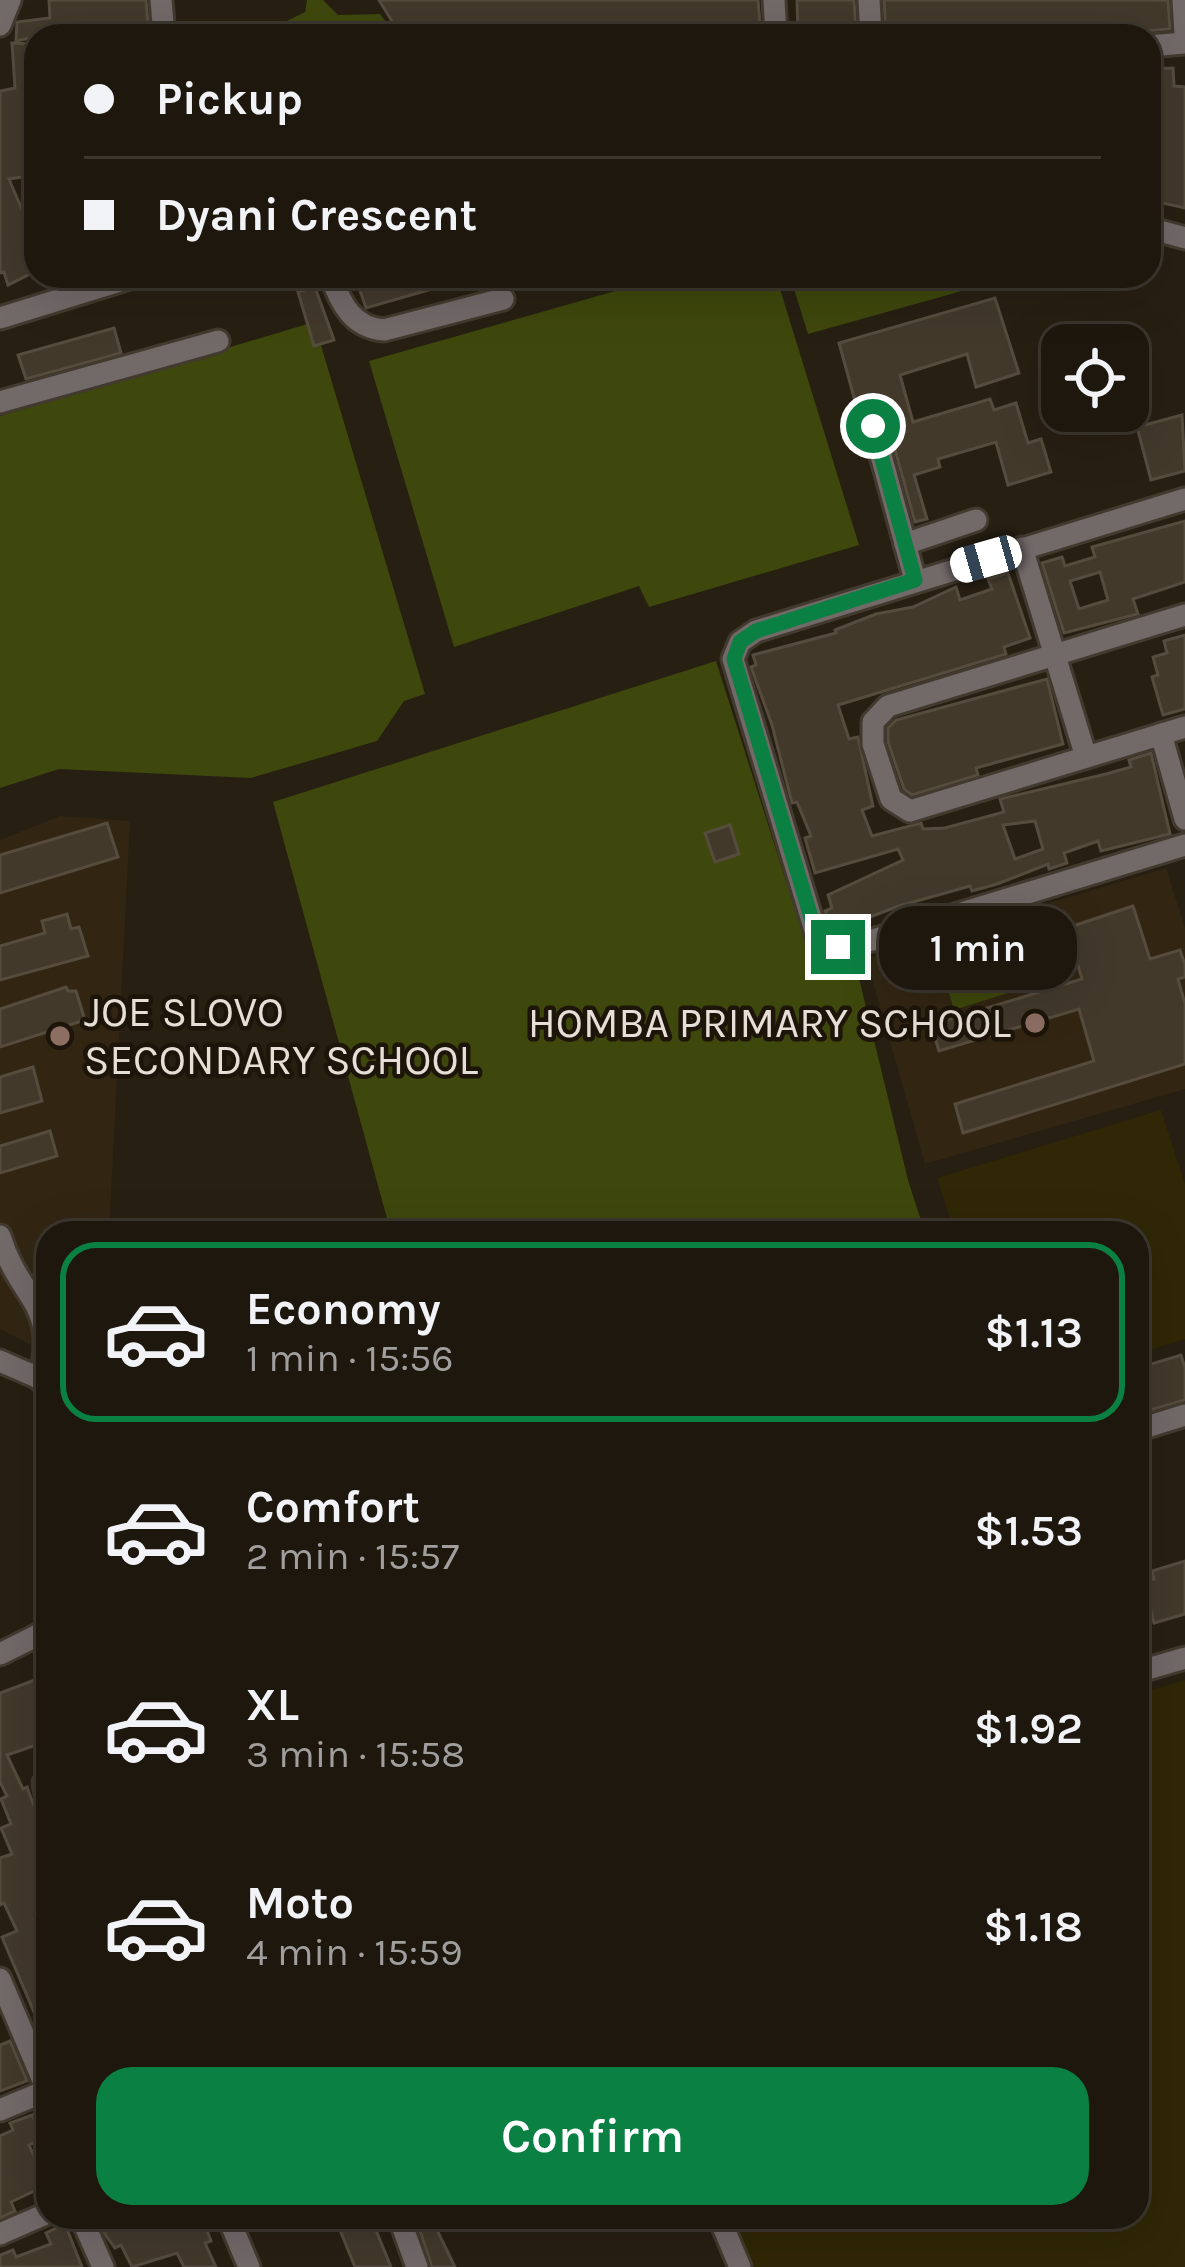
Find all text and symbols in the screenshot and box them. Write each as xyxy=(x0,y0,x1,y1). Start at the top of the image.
text: Pickup xyxy=(156,73,303,125)
text: Dyani Crescent xyxy=(156,189,477,241)
map controls xyxy=(1041,324,1149,432)
button: locate xyxy=(1041,324,1149,432)
route start xyxy=(846,399,900,453)
car xyxy=(946,532,1026,586)
callout: 1 min xyxy=(880,905,1078,989)
route end xyxy=(811,920,865,974)
text: 1 min xyxy=(930,925,1026,971)
place label: JOE SLOVO SECONDARY SCHOOL xyxy=(84,987,479,1085)
place label: HOMBA PRIMARY SCHOOL xyxy=(528,998,1011,1048)
marker: HOMBA PRIMARY SCHOOL xyxy=(1022,1010,1048,1036)
marker: JOE SLOVO SECONDARY SCHOOL xyxy=(47,1023,73,1049)
icon: car xyxy=(102,1278,210,1386)
text: Economy xyxy=(246,1283,441,1335)
text: $1.13 xyxy=(984,1306,1083,1358)
text: 1 min · 15:56 xyxy=(246,1335,454,1381)
icon: car xyxy=(102,1476,210,1584)
text: Comfort xyxy=(246,1481,420,1533)
text: $1.53 xyxy=(974,1504,1083,1556)
text: 2 min · 15:57 xyxy=(246,1533,459,1579)
icon: car xyxy=(102,1674,210,1782)
text: XL xyxy=(246,1679,299,1731)
text: $1.92 xyxy=(974,1702,1083,1754)
text: 3 min · 15:58 xyxy=(246,1731,465,1777)
icon: car xyxy=(102,1872,210,1980)
text: Moto xyxy=(246,1877,354,1929)
text: $1.18 xyxy=(983,1900,1083,1952)
text: 4 min · 15:59 xyxy=(246,1929,463,1975)
button: Confirm xyxy=(96,2067,1089,2205)

